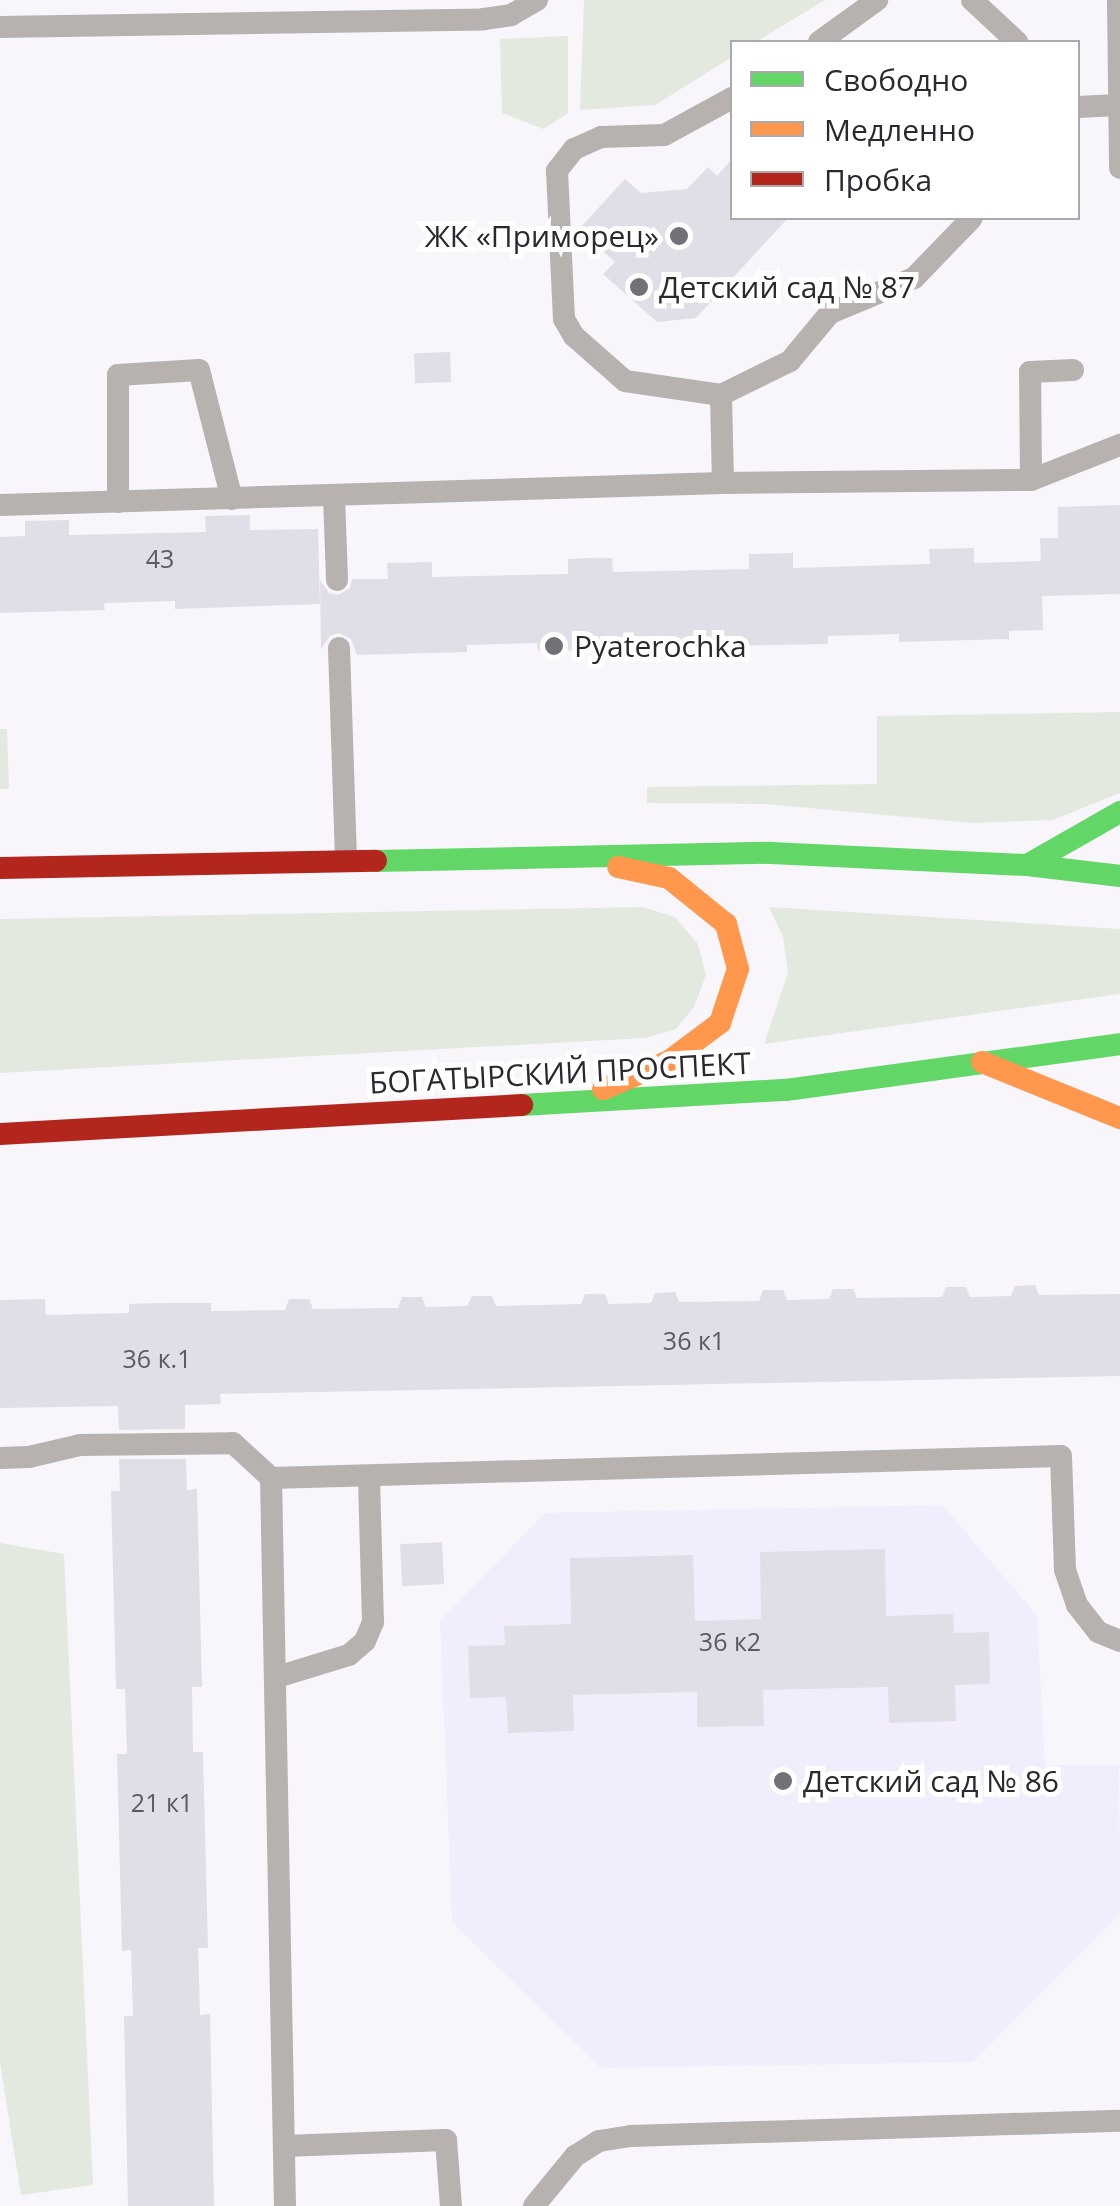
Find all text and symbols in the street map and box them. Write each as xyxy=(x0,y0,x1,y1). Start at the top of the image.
legend xyxy=(730,40,1080,220)
text: Свободно xyxy=(824,59,968,100)
text: Медленно xyxy=(824,109,975,150)
text: Пробка xyxy=(824,159,932,200)
place label: ЖК «Приморец» xyxy=(425,218,659,254)
marker: ЖК «Приморец» xyxy=(668,225,690,247)
place label: Детский сад № 87 xyxy=(659,269,915,305)
marker: Детский сад № 87 xyxy=(628,276,650,298)
house number: 43 xyxy=(146,543,174,573)
place label: Pyaterochka xyxy=(574,628,747,664)
marker: Pyaterochka xyxy=(543,635,565,657)
street label: БОГАТЫРСКИЙ ПРОСПЕКТ xyxy=(368,1045,752,1101)
house number: 36 к1 xyxy=(663,1325,725,1355)
house number: 36 к.1 xyxy=(123,1343,191,1373)
house number: 36 к2 xyxy=(699,1626,761,1656)
place label: Детский сад № 86 xyxy=(803,1763,1059,1799)
marker: Детский сад № 86 xyxy=(772,1770,794,1792)
house number: 21 к1 xyxy=(131,1787,193,1817)

